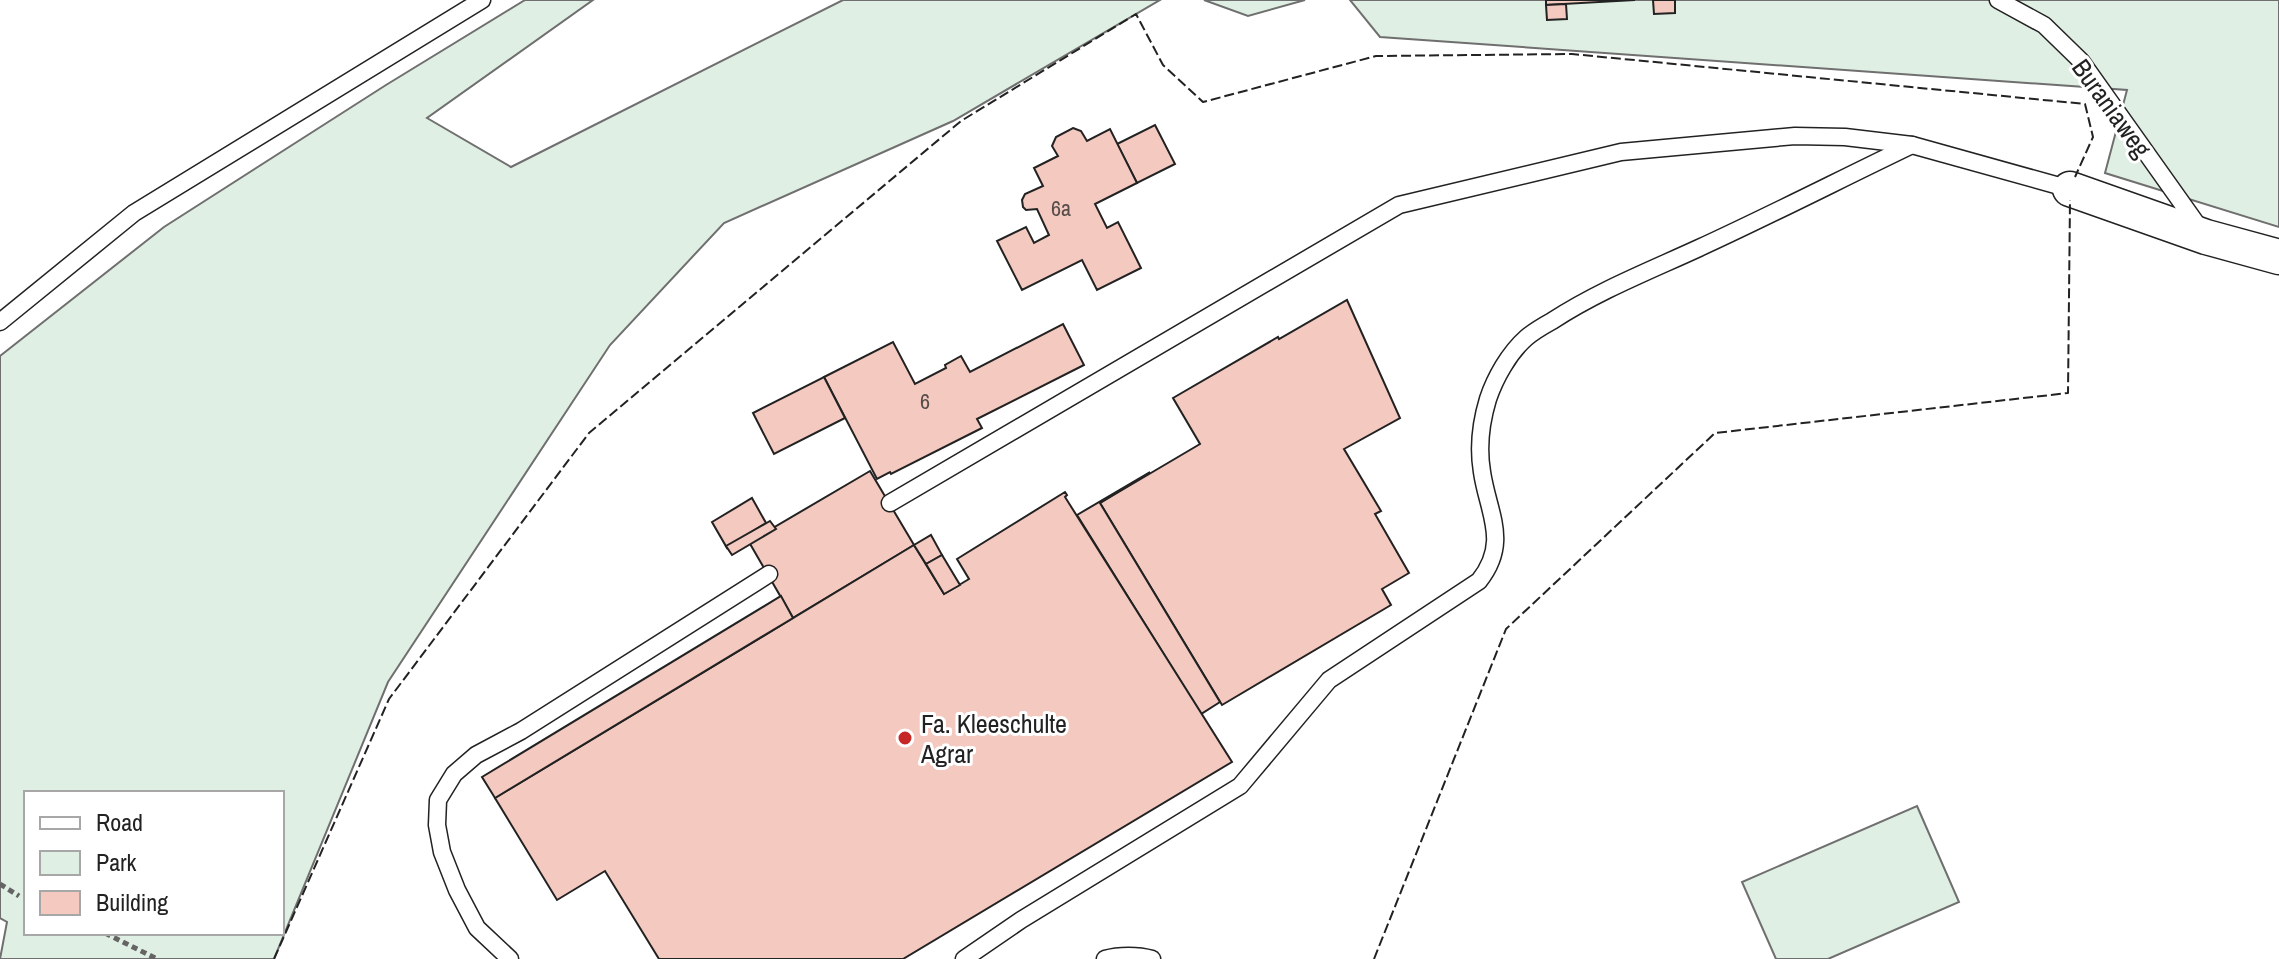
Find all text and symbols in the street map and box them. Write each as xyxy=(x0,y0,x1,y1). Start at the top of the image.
street label: Buraniaweg xyxy=(2064,52,2160,164)
house number: 6a xyxy=(1051,193,1071,223)
house number: 6 xyxy=(920,386,930,416)
place label: Fa. Kleeschulte Agrar xyxy=(920,706,1067,771)
marker: Fa. Kleeschulte Agrar xyxy=(896,729,914,747)
legend xyxy=(24,791,284,935)
text: Road xyxy=(96,806,143,838)
text: Park xyxy=(96,846,137,878)
text: Building xyxy=(96,886,168,918)

